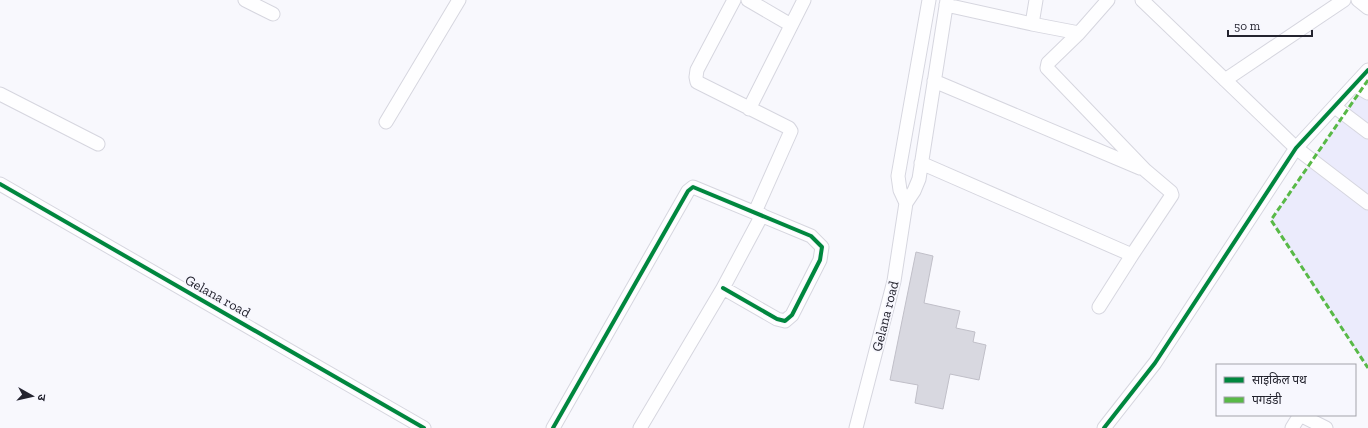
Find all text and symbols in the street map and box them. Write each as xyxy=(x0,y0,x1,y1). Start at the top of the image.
scale bar xyxy=(1228,12,1312,38)
text: 50 m xyxy=(1234,19,1261,33)
street label: Gelana road xyxy=(182,271,254,322)
street label: Gelana road xyxy=(869,279,903,353)
legend xyxy=(1216,364,1356,416)
text: साइकिल पथ xyxy=(1252,372,1307,387)
north arrow xyxy=(12,376,52,416)
text: पगडंडी xyxy=(1252,392,1282,407)
text: उ xyxy=(34,393,48,402)

